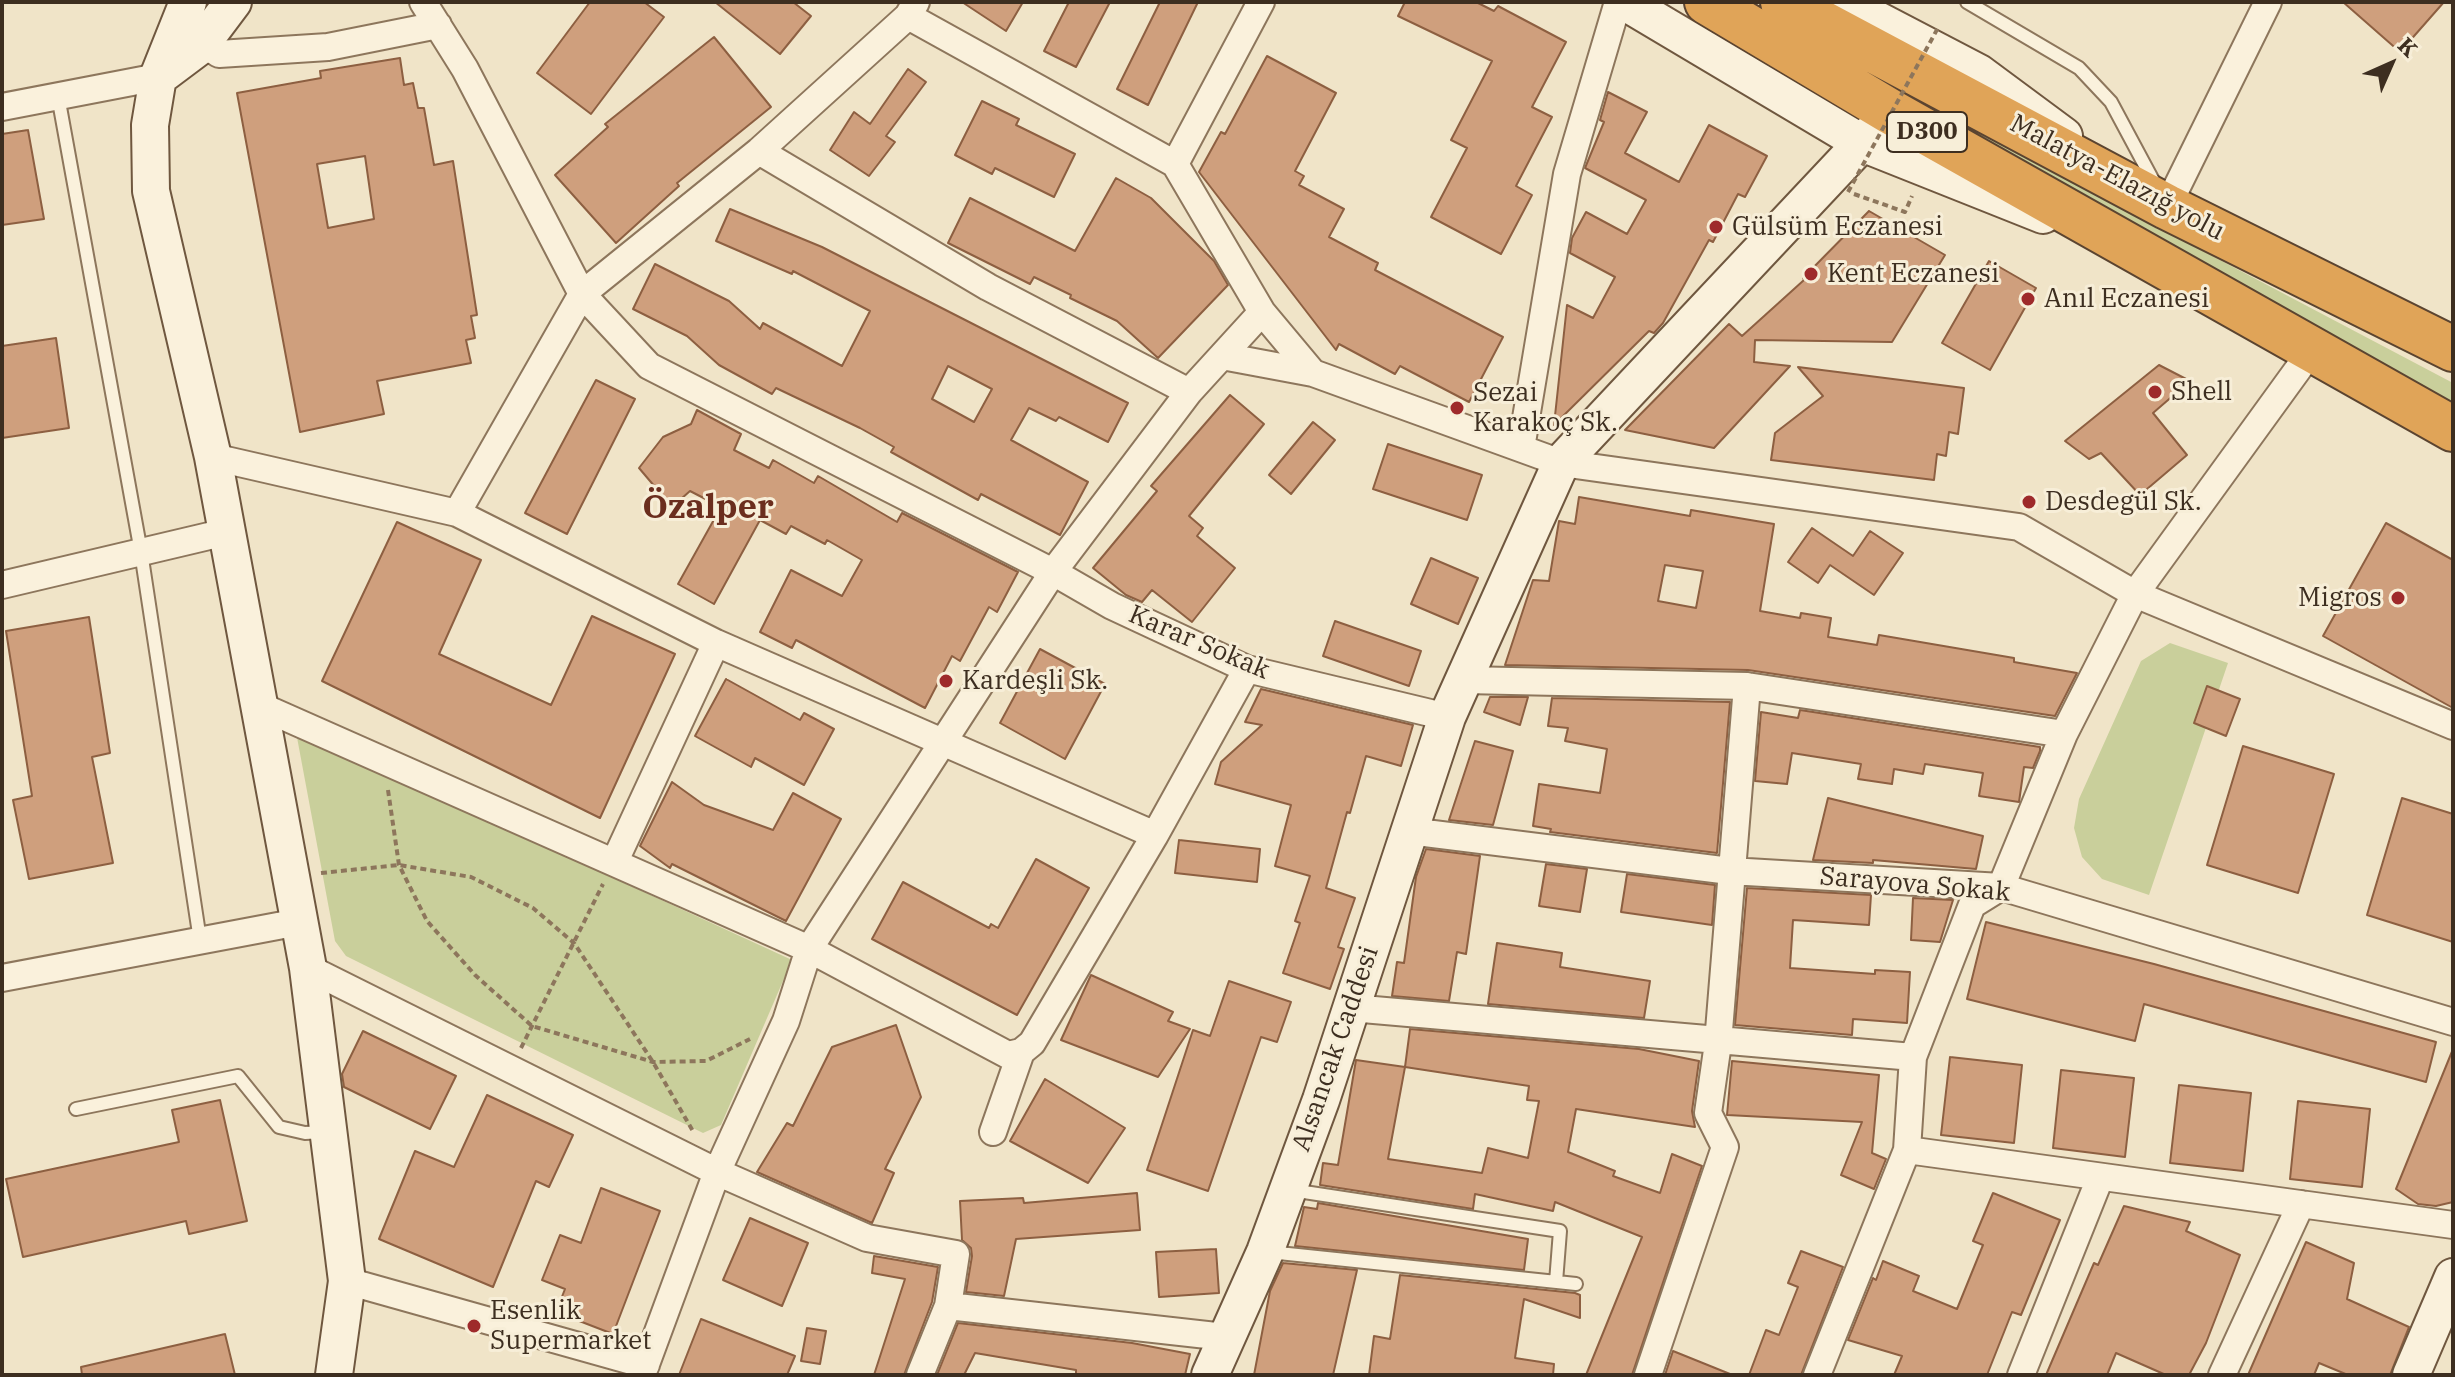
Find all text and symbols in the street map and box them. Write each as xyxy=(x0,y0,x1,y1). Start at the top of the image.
north arrow xyxy=(2351,24,2431,104)
text: K xyxy=(2392,30,2425,63)
street label: Malatya-Elazığ yolu xyxy=(2005,108,2229,248)
road number: D300 xyxy=(1887,112,1967,152)
place label: Gülsüm Eczanesi xyxy=(1732,211,1943,243)
marker: Gülsüm Eczanesi xyxy=(1707,218,1725,236)
place label: Kent Eczanesi xyxy=(1827,258,1999,290)
marker: Kent Eczanesi xyxy=(1802,265,1820,283)
place label: Anıl Eczanesi xyxy=(2044,283,2209,315)
marker: Anıl Eczanesi xyxy=(2019,290,2037,308)
place label: Shell xyxy=(2171,376,2232,408)
place label: Sezai Karakoç Sk. xyxy=(1473,377,1618,438)
marker: Shell xyxy=(2146,383,2164,401)
marker: Sezai Karakoç Sk. xyxy=(1448,399,1466,417)
place label: Desdegül Sk. xyxy=(2045,486,2202,518)
district label: Özalper xyxy=(642,488,774,528)
marker: Desdegül Sk. xyxy=(2020,493,2038,511)
place label: Migros xyxy=(2298,582,2382,614)
marker: Migros xyxy=(2389,589,2407,607)
street label: Karar Sokak xyxy=(1124,599,1274,687)
place label: Kardeşli Sk. xyxy=(962,665,1108,697)
marker: Kardeşli Sk. xyxy=(937,672,955,690)
street label: Sarayova Sokak xyxy=(1818,861,2012,909)
street label: Alsancak Caddesi xyxy=(1286,942,1386,1156)
place label: Esenlik Supermarket xyxy=(490,1295,651,1356)
marker: Esenlik Supermarket xyxy=(465,1317,483,1335)

